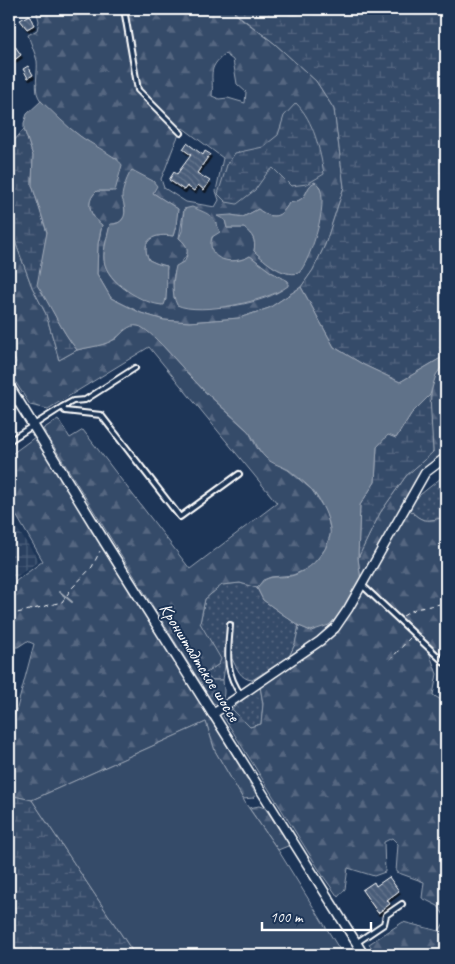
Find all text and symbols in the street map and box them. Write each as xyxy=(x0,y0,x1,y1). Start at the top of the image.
street label: Кронштадтское шоссе xyxy=(155,599,246,726)
scale bar xyxy=(262,899,371,931)
text: 100 m xyxy=(270,908,304,927)

